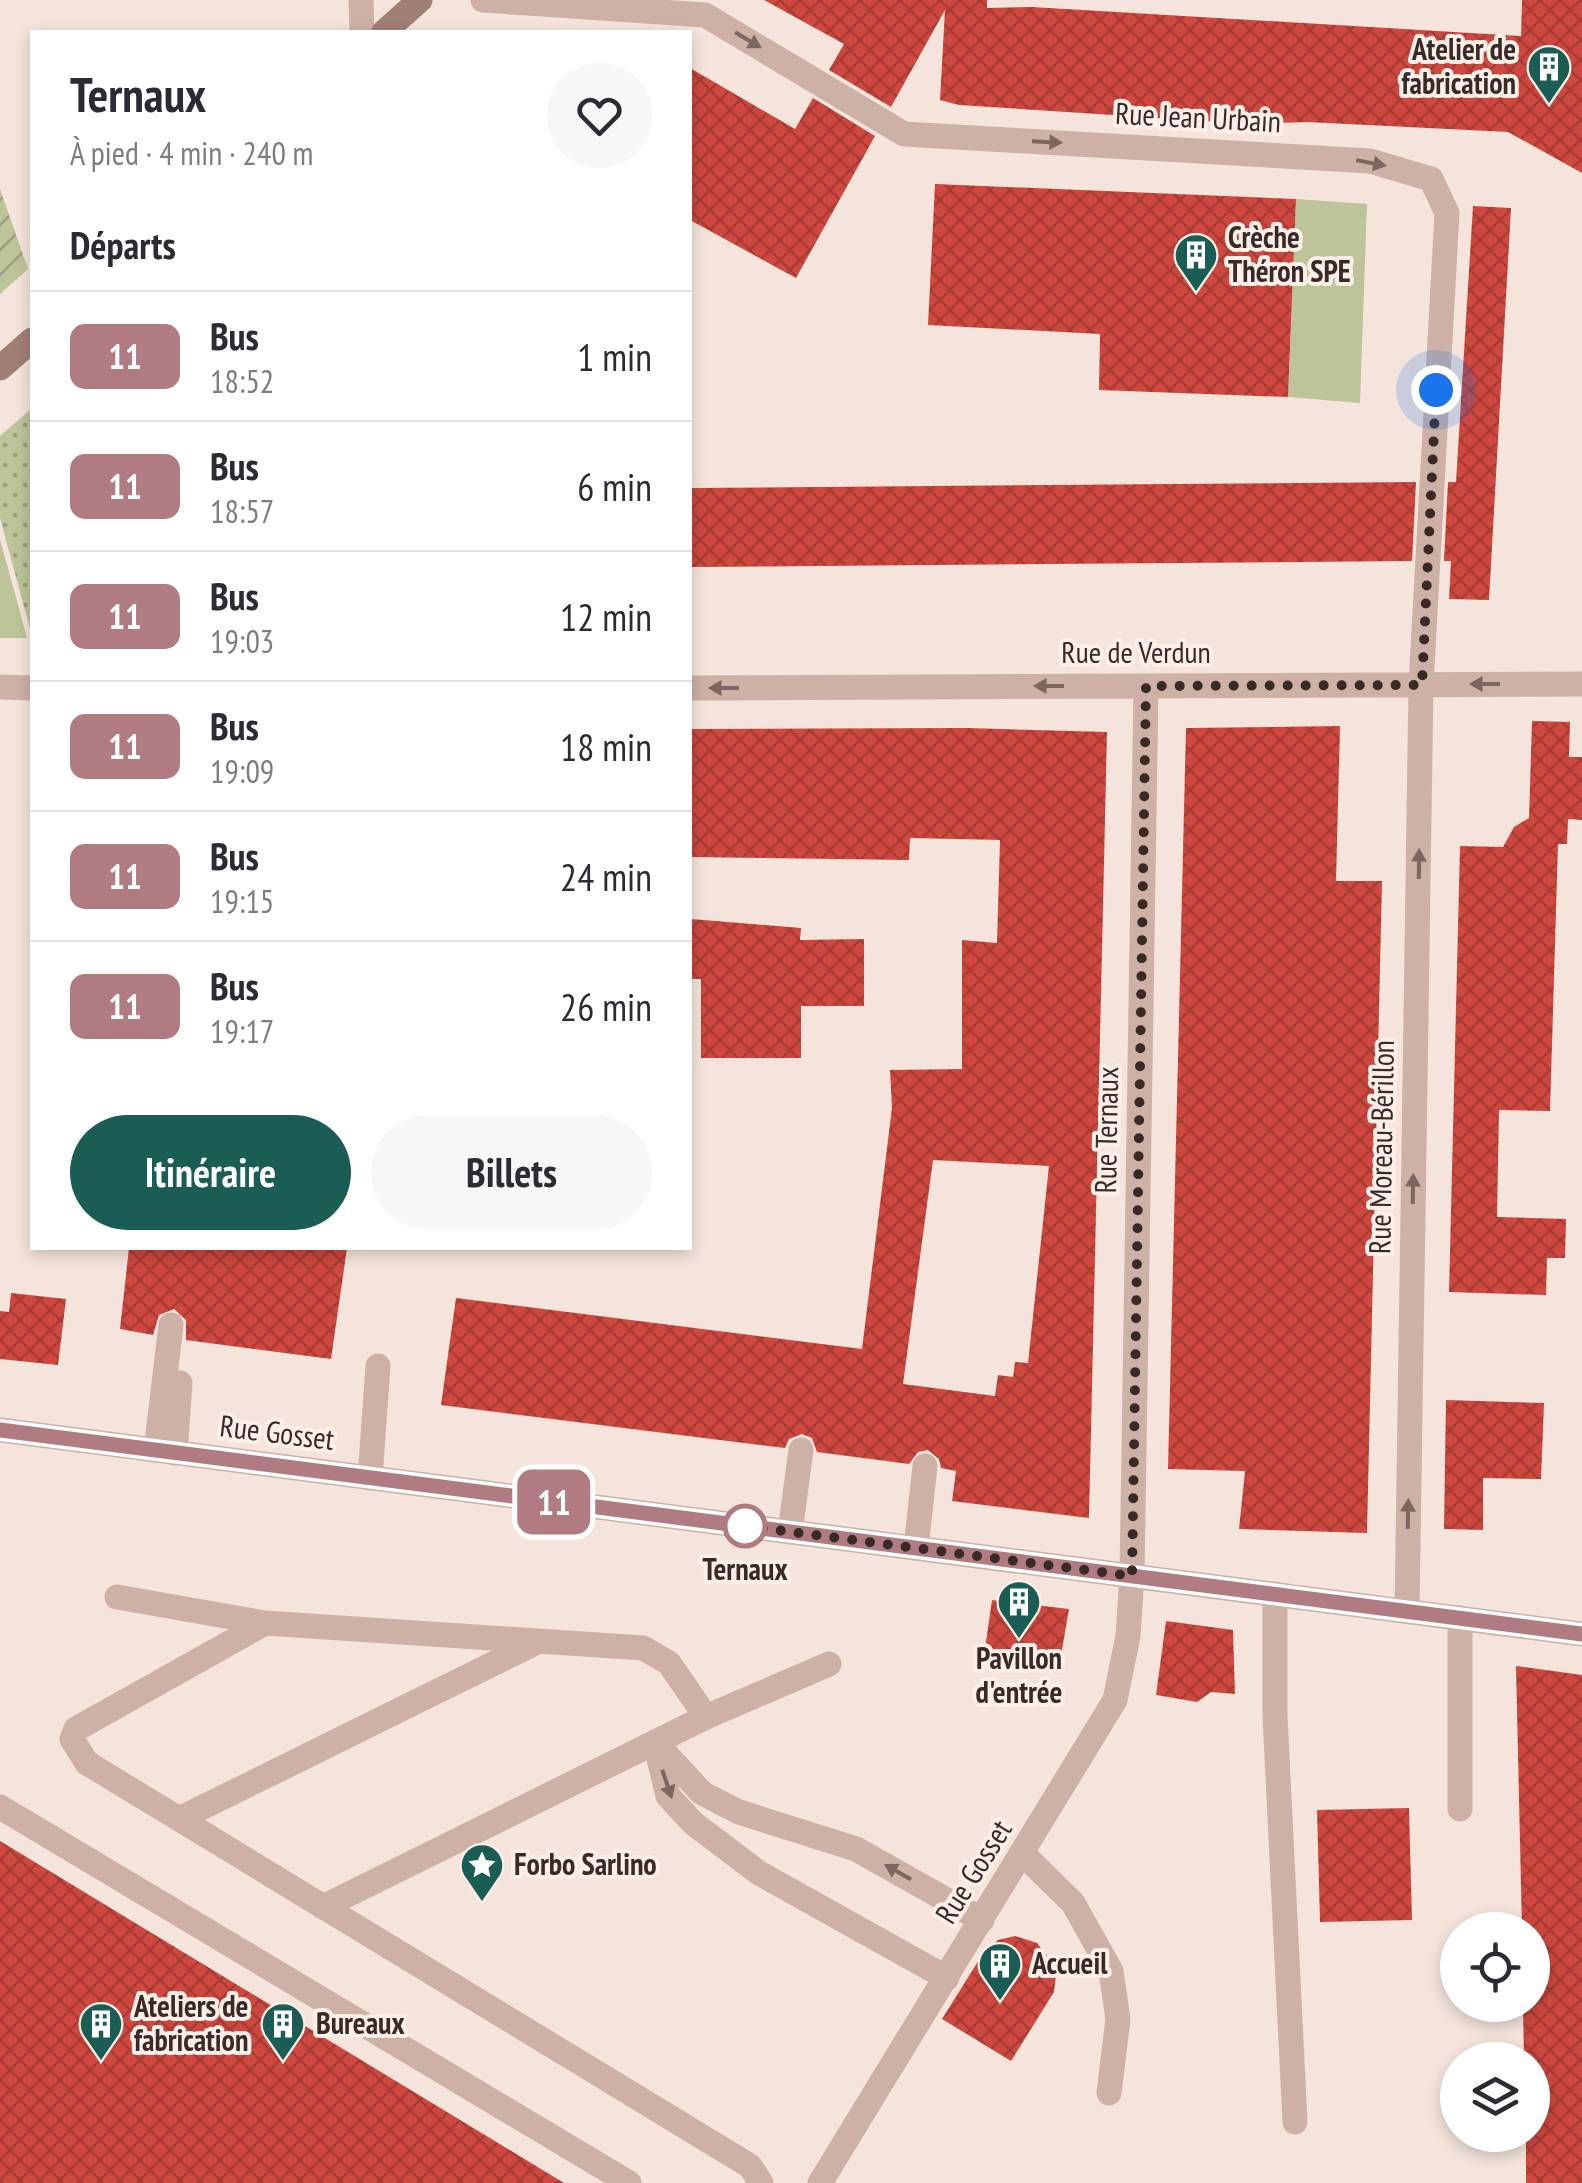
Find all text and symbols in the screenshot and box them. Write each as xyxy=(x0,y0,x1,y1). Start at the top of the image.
place label: Atelier de fabrication xyxy=(1402,29,1516,102)
one-way arrow xyxy=(734,31,762,48)
building icon: Atelier de fabrication xyxy=(1526,44,1572,105)
text: Ternaux xyxy=(70,63,206,125)
button: heart xyxy=(547,63,652,168)
street label: Rue Jean Urbain xyxy=(1114,93,1282,140)
text: À pied · 4 min · 240 m xyxy=(70,132,313,174)
one-way arrow xyxy=(1031,134,1063,150)
one-way arrow xyxy=(1356,156,1387,172)
place label: Crèche Théron SPE xyxy=(1228,217,1351,290)
text: Départs xyxy=(70,220,176,269)
building icon: Crèche Théron SPE xyxy=(1173,232,1219,293)
text: Bus xyxy=(210,311,259,360)
text: 1 min xyxy=(577,332,652,381)
text: 11 xyxy=(108,333,142,379)
text: 18:52 xyxy=(210,360,274,402)
your location xyxy=(1411,365,1461,415)
text: Bus xyxy=(210,441,259,490)
text: 6 min xyxy=(577,462,652,511)
text: 11 xyxy=(108,463,142,509)
text: 18:57 xyxy=(210,490,274,532)
text: Bus xyxy=(210,571,259,620)
text: 12 min xyxy=(560,592,652,641)
text: 11 xyxy=(108,593,142,639)
text: 19:03 xyxy=(210,620,274,662)
street label: Rue de Verdun xyxy=(1061,632,1211,671)
one-way arrow xyxy=(1468,676,1500,692)
one-way arrow xyxy=(1033,678,1065,694)
one-way arrow xyxy=(708,680,740,696)
text: Bus xyxy=(210,701,259,750)
text: 18 min xyxy=(560,722,652,771)
text: 11 xyxy=(108,723,142,769)
text: 19:09 xyxy=(210,750,274,792)
text: Bus xyxy=(210,831,259,880)
one-way arrow xyxy=(1411,847,1427,879)
text: 24 min xyxy=(560,852,652,901)
text: 11 xyxy=(108,853,142,899)
text: 19:15 xyxy=(210,880,274,922)
text: Bus xyxy=(210,961,259,1010)
text: 26 min xyxy=(560,982,652,1031)
text: 11 xyxy=(108,983,142,1029)
text: 19:17 xyxy=(210,1010,274,1052)
street label: Rue Moreau-Bérillon xyxy=(1359,1040,1402,1254)
street label: Rue Ternaux xyxy=(1085,1066,1126,1194)
button: Itinéraire xyxy=(70,1115,351,1230)
button: Billets xyxy=(371,1115,652,1230)
one-way arrow xyxy=(1406,1172,1422,1204)
street label: Rue Gosset xyxy=(218,1405,337,1458)
line badge: 11 xyxy=(509,1470,599,1534)
text: 11 xyxy=(537,1479,571,1525)
one-way arrow xyxy=(1401,1497,1417,1529)
marker: Ternaux xyxy=(724,1505,766,1547)
place label: Ternaux xyxy=(702,1549,788,1588)
building icon: Pavillon d'entrée xyxy=(996,1579,1042,1640)
place label: Pavillon d'entrée xyxy=(976,1638,1062,1711)
one-way arrow xyxy=(660,1770,675,1800)
street label: Rue Gosset xyxy=(926,1812,1020,1930)
place icon: Forbo Sarlino xyxy=(459,1842,505,1903)
place label: Forbo Sarlino xyxy=(514,1844,657,1883)
one-way arrow xyxy=(883,1864,912,1881)
map controls xyxy=(1440,1912,1550,2152)
button: locate xyxy=(1440,1912,1550,2022)
building icon: Accueil xyxy=(977,1941,1023,2002)
place label: Accueil xyxy=(1031,1943,1108,1982)
place label: Ateliers de fabrication xyxy=(133,1986,248,2059)
building icon: Ateliers de fabrication xyxy=(78,2001,124,2062)
building icon: Bureaux xyxy=(260,2001,306,2062)
place label: Bureaux xyxy=(316,2003,405,2042)
button: layers xyxy=(1440,2042,1550,2152)

